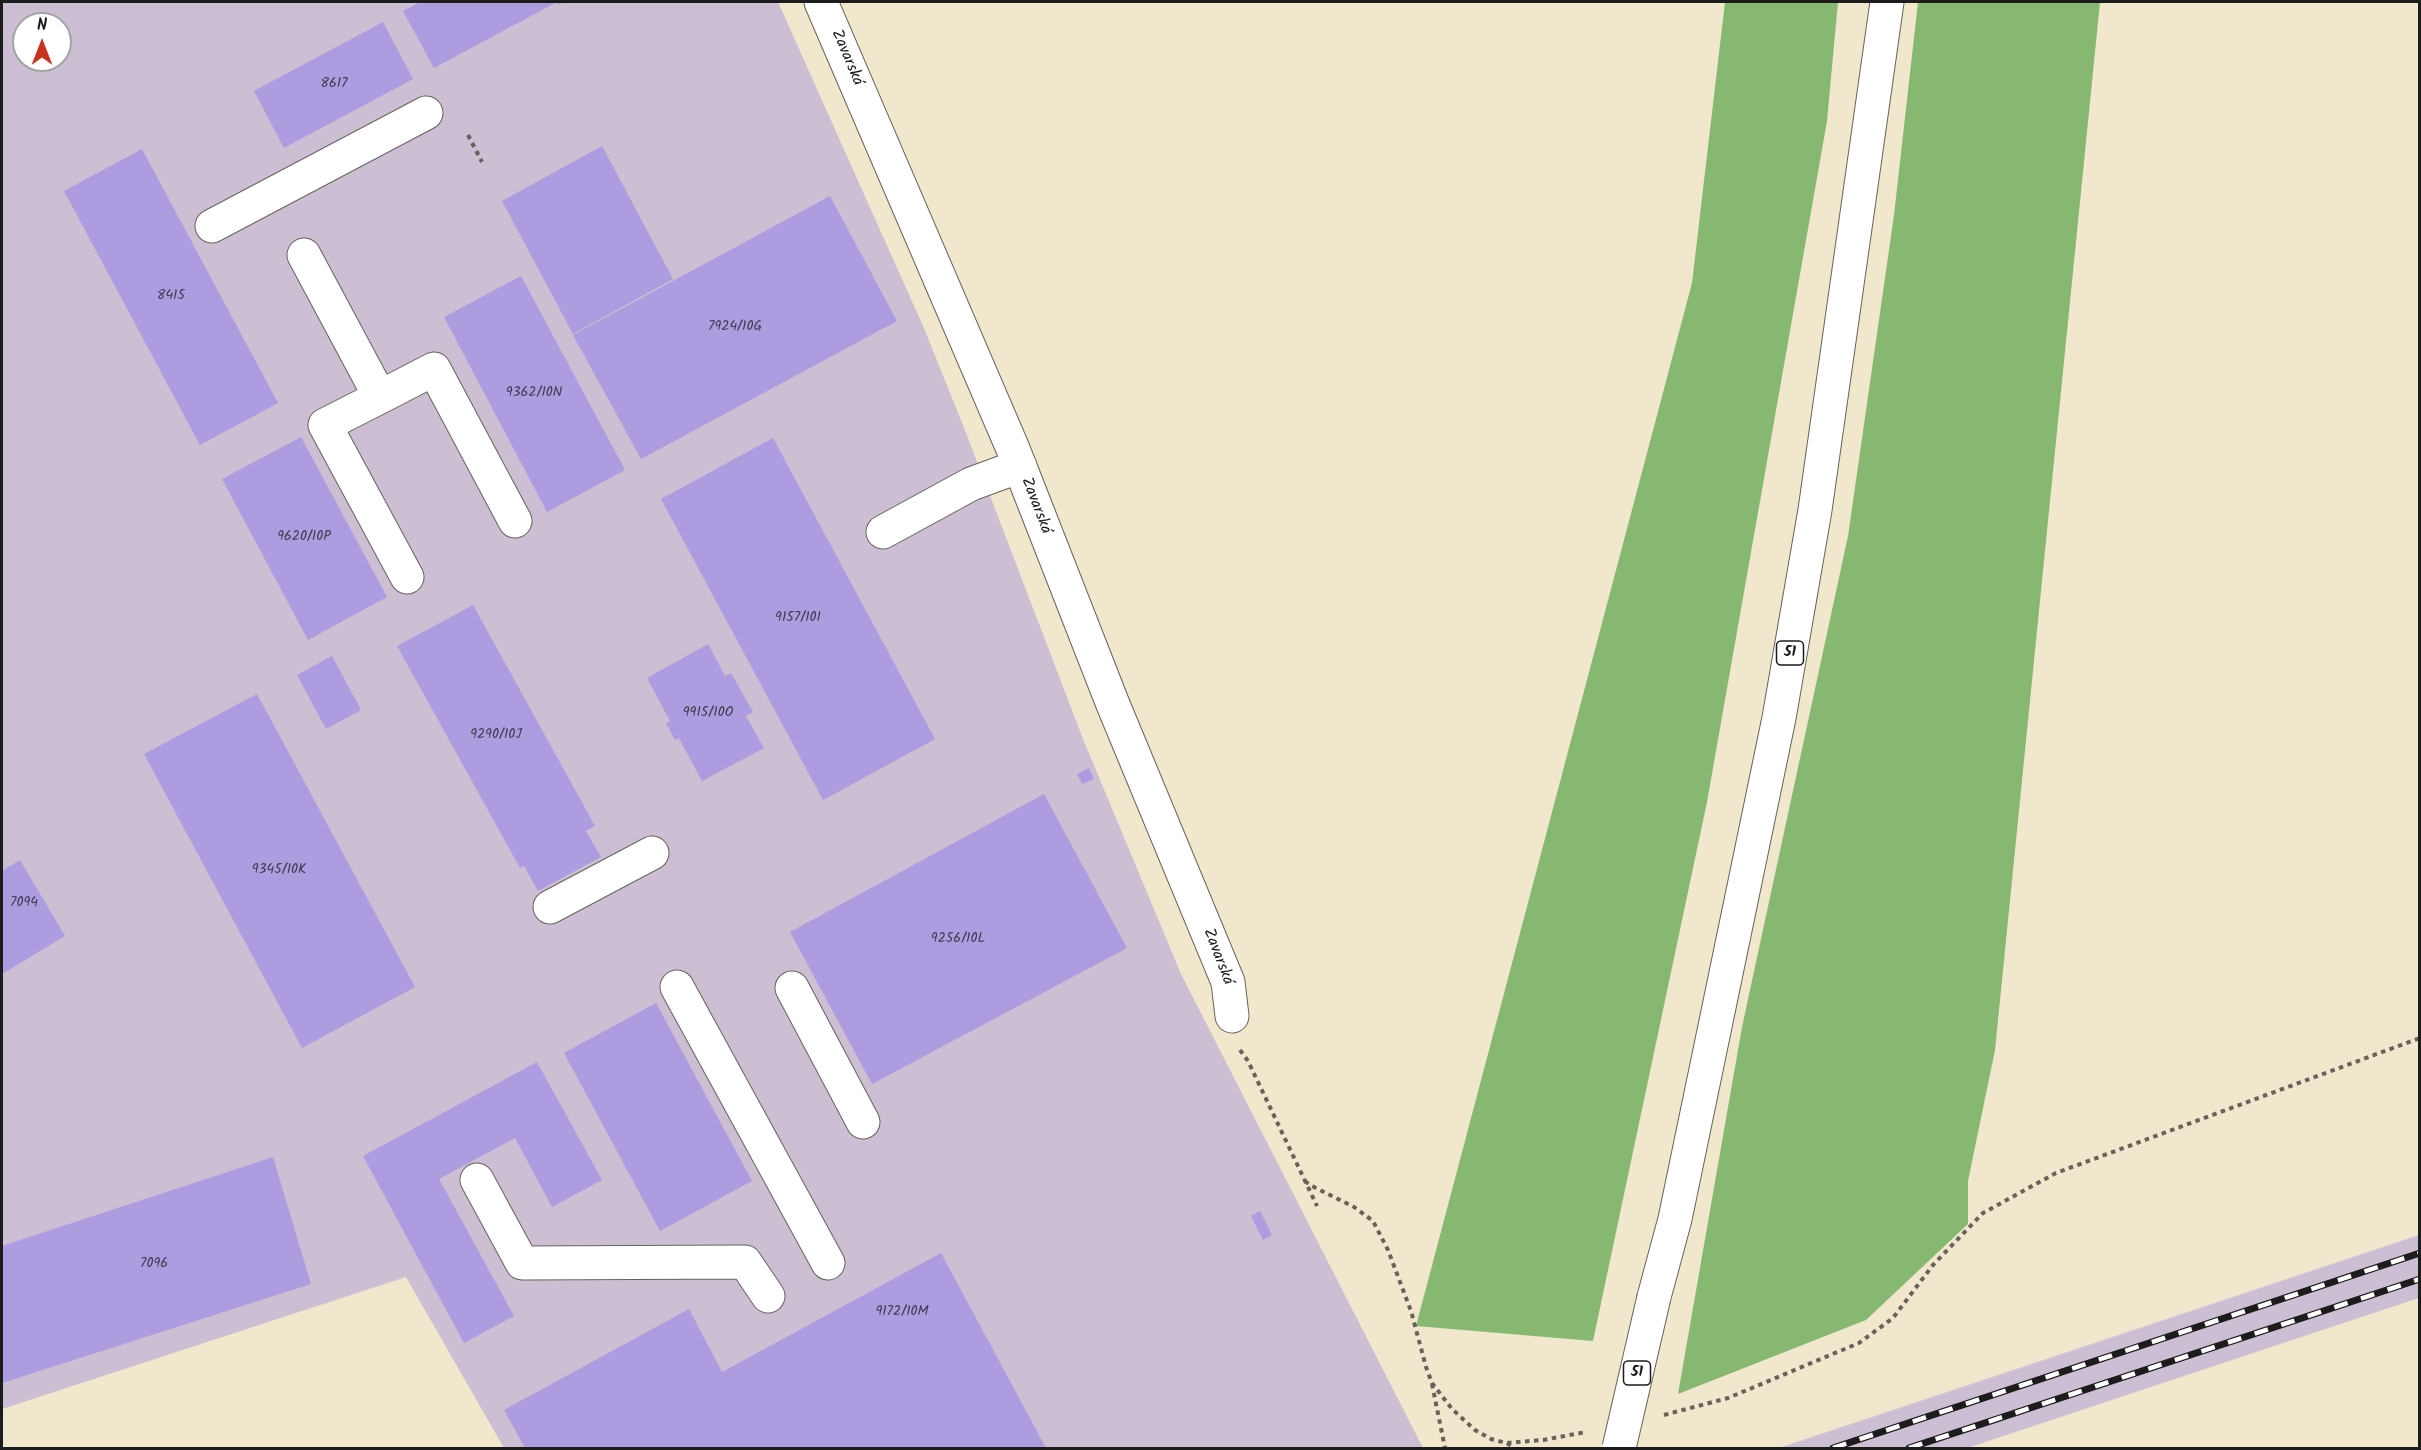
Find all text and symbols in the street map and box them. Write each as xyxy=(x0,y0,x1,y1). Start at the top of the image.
north arrow xyxy=(12,12,72,72)
text: N xyxy=(37,13,47,38)
street label: Zavarská xyxy=(826,27,866,89)
house number: 8617 xyxy=(320,77,348,93)
house number: 8415 xyxy=(157,289,185,305)
house number: 7924/10G xyxy=(708,320,762,336)
house number: 9362/10N xyxy=(506,386,562,402)
street label: Zavarská xyxy=(1015,475,1055,537)
house number: 9620/10P xyxy=(277,530,331,546)
house number: 9157/10I xyxy=(775,611,821,627)
road number: 51 xyxy=(1776,641,1804,665)
house number: 9915/10O xyxy=(683,706,733,722)
house number: 9290/10J xyxy=(470,728,522,744)
house number: 9345/10K xyxy=(252,863,306,879)
house number: 7094 xyxy=(10,896,38,912)
street label: Zavarská xyxy=(1197,926,1237,988)
house number: 9256/10L xyxy=(931,932,985,948)
house number: 7096 xyxy=(140,1257,168,1273)
house number: 9172/10M xyxy=(875,1305,929,1321)
road number: 51 xyxy=(1624,1361,1650,1385)

